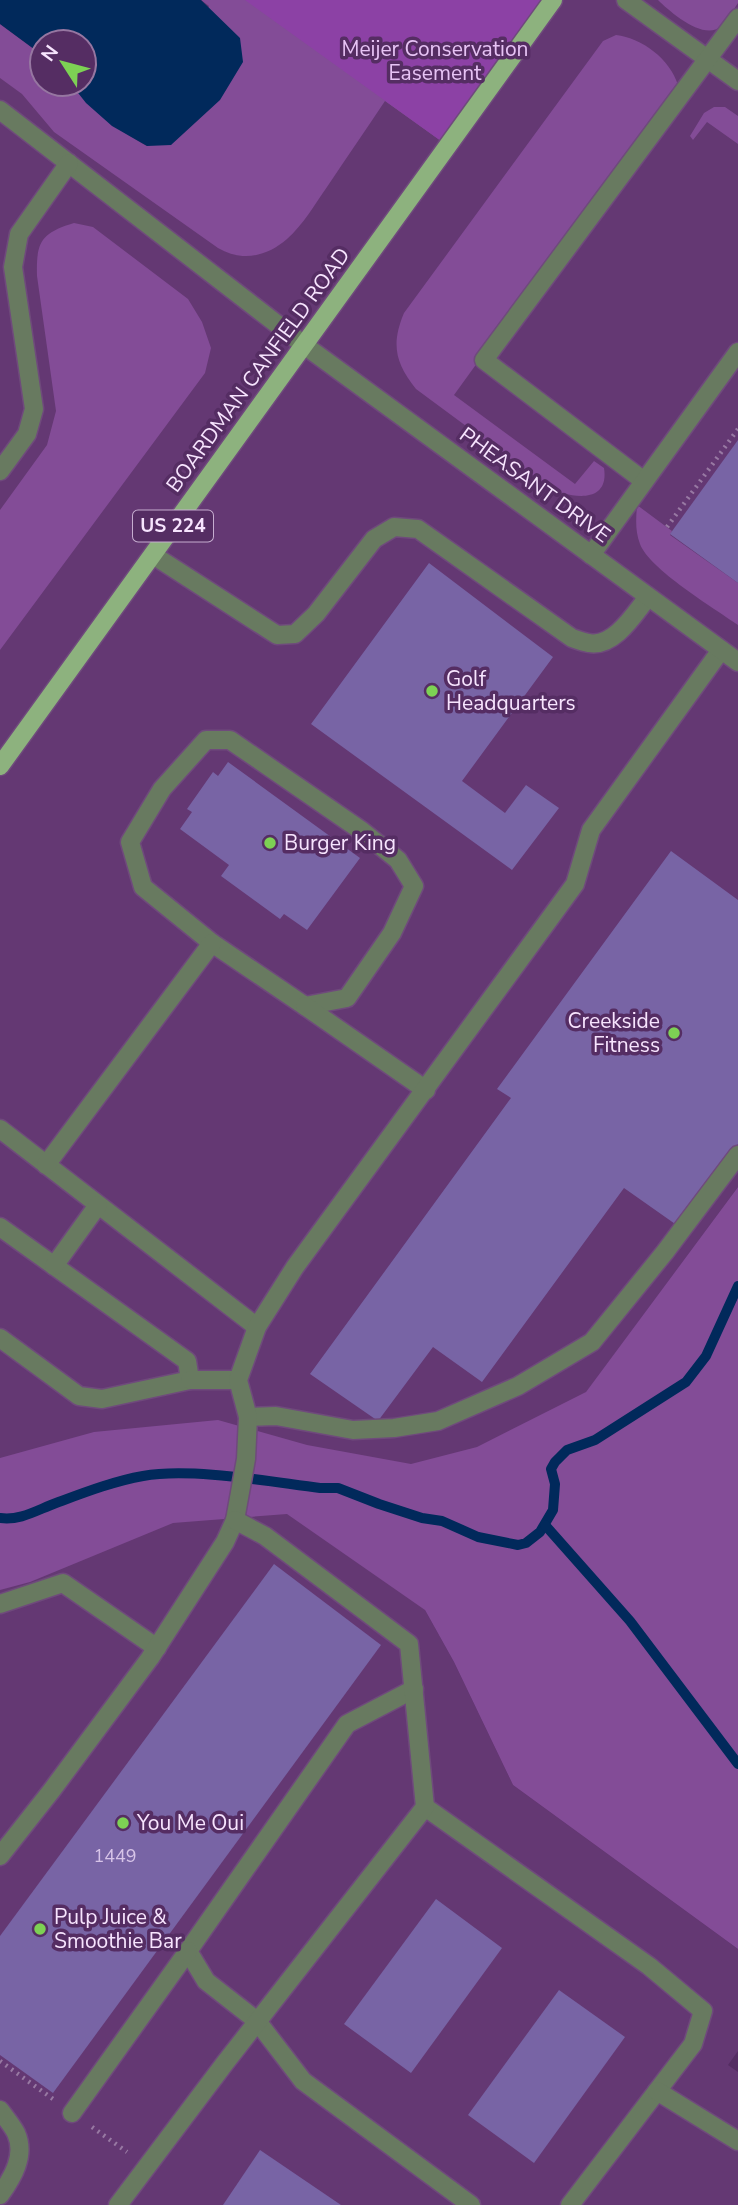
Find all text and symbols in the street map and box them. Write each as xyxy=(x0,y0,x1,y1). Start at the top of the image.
north arrow xyxy=(28,28,98,98)
park label: Meijer Conservation Easement xyxy=(341,35,529,87)
text: N xyxy=(35,40,65,67)
street label: BOARDMAN CANFIELD ROAD xyxy=(160,242,356,498)
street label: PHEASANT DRIVE xyxy=(454,421,616,549)
road number: US 224 xyxy=(133,510,213,541)
place label: Golf Headquarters xyxy=(446,665,576,717)
marker: Golf Headquarters xyxy=(424,683,440,699)
place label: Burger King xyxy=(284,829,396,857)
marker: Burger King xyxy=(262,835,278,851)
place label: Creekside Fitness xyxy=(567,1007,660,1059)
marker: Creekside Fitness xyxy=(666,1025,682,1041)
place label: You Me Oui xyxy=(136,1809,244,1837)
marker: You Me Oui xyxy=(115,1815,131,1831)
house number: 1449 xyxy=(93,1844,137,1868)
place label: Pulp Juice & Smoothie Bar xyxy=(54,1903,182,1955)
marker: Pulp Juice & Smoothie Bar xyxy=(32,1921,48,1937)

